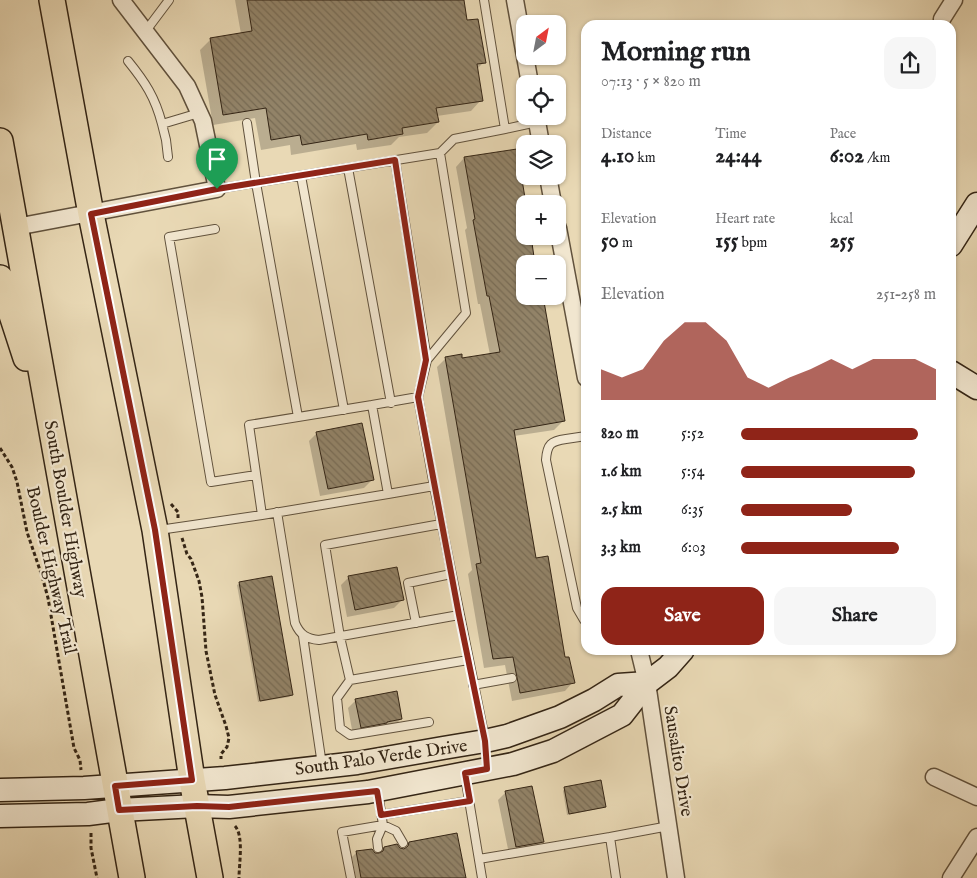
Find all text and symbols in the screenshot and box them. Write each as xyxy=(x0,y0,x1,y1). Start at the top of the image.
north arrow xyxy=(516,15,566,65)
map controls xyxy=(516,15,566,305)
text: Morning run xyxy=(601,35,751,70)
button: share xyxy=(884,37,936,89)
text: 07:13 · 5 × 820 m xyxy=(601,72,701,92)
button: locate xyxy=(516,75,566,125)
text: Distance xyxy=(601,125,652,143)
text: Time xyxy=(715,125,746,143)
text: Pace xyxy=(830,125,856,143)
button: layers xyxy=(516,135,566,185)
pin xyxy=(196,138,238,189)
text: 4.10 xyxy=(601,143,634,170)
text: 24:44 xyxy=(715,143,762,170)
text: 6:02 xyxy=(830,143,864,170)
icon: arrive xyxy=(203,145,231,173)
text: km xyxy=(634,149,656,167)
text: /km xyxy=(864,149,890,167)
button: + xyxy=(516,195,566,245)
text: Elevation xyxy=(601,210,657,228)
text: Heart rate xyxy=(715,210,775,228)
text: kcal xyxy=(830,210,853,228)
text: 50 xyxy=(601,228,619,255)
text: 155 xyxy=(715,228,738,255)
text: 255 xyxy=(830,228,855,255)
text: m xyxy=(619,234,633,252)
text: bpm xyxy=(738,234,767,252)
button: − xyxy=(516,255,566,305)
text: Elevation xyxy=(601,285,664,305)
text: 251–258 m xyxy=(876,285,936,305)
street label: South Boulder Highway xyxy=(38,419,91,600)
text: 820 m xyxy=(601,424,639,444)
text: 5:52 xyxy=(681,424,704,444)
text: 1.6 km xyxy=(601,462,642,482)
text: 5:54 xyxy=(681,462,705,482)
street label: Boulder Highway Trail xyxy=(20,484,81,657)
text: 2.5 km xyxy=(601,500,642,520)
text: 6:35 xyxy=(681,500,704,520)
text: 3.3 km xyxy=(601,538,641,558)
text: 6:03 xyxy=(681,538,706,558)
button: Save xyxy=(601,587,764,645)
button: Share xyxy=(774,587,936,645)
street label: Sausalito Drive xyxy=(657,704,698,818)
street label: South Palo Verde Drive xyxy=(294,735,469,782)

